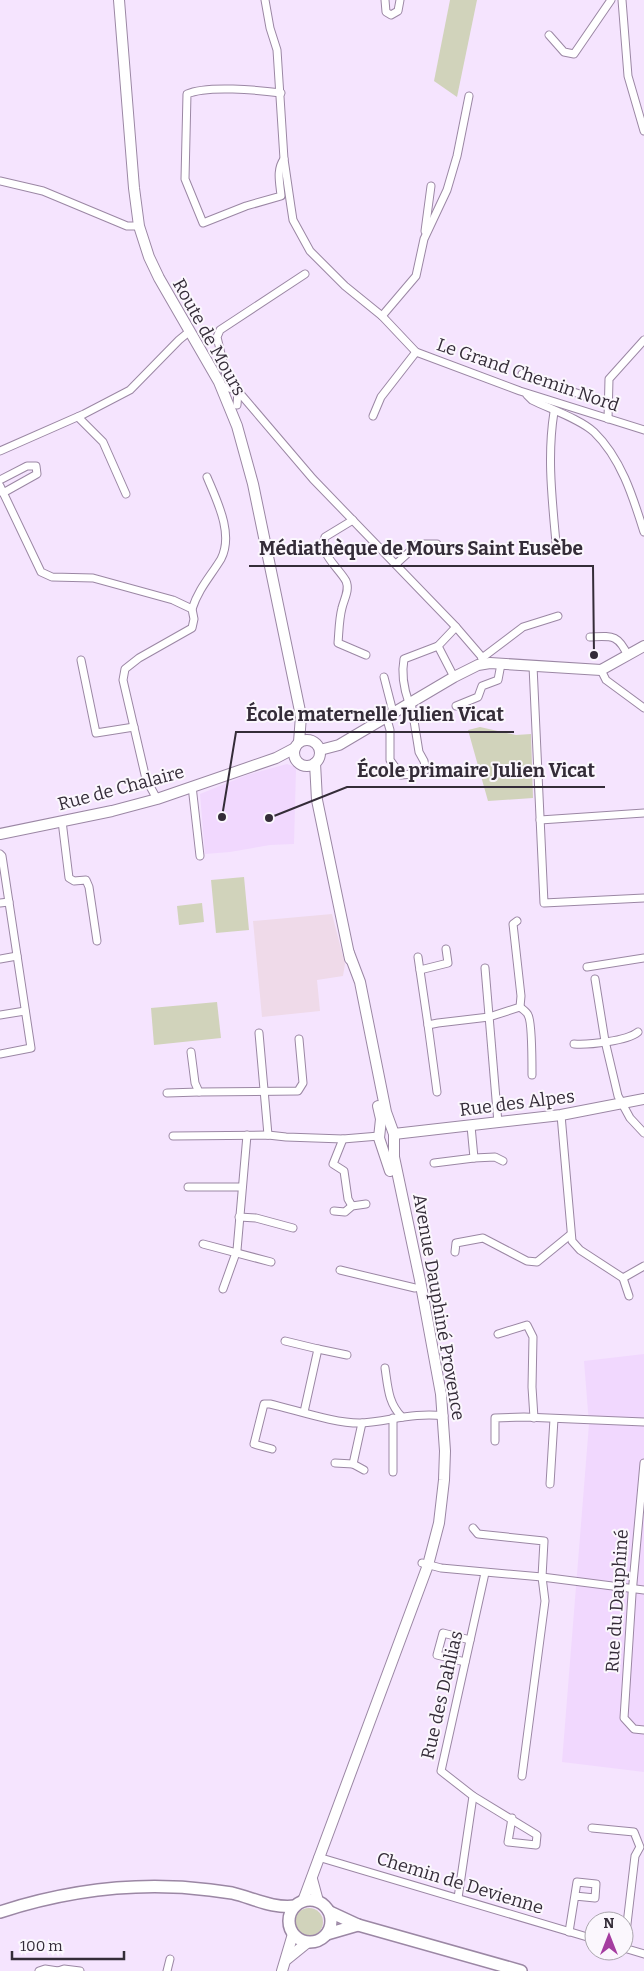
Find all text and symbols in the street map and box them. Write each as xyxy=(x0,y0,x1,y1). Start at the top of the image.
street label: Route de Mours xyxy=(168,275,250,399)
street label: Le Grand Chemin Nord xyxy=(434,333,622,417)
callout: Médiathèque de Mours Saint Eusèbe xyxy=(249,532,593,566)
text: Médiathèque de Mours Saint Eusèbe xyxy=(259,537,583,560)
callout: École maternelle Julien Vicat xyxy=(236,698,514,732)
text: École maternelle Julien Vicat xyxy=(246,701,504,726)
callout: École primaire Julien Vicat xyxy=(347,753,605,787)
text: École primaire Julien Vicat xyxy=(357,757,595,782)
street label: Rue de Chalaire xyxy=(55,761,187,815)
street label: Rue des Alpes xyxy=(458,1085,576,1121)
street label: Avenue Dauphiné Provence xyxy=(408,1192,470,1422)
street label: Rue du Dauphiné xyxy=(601,1529,633,1673)
street label: Rue des Dahlias xyxy=(417,1629,467,1761)
street label: Chemin de Devienne xyxy=(374,1847,546,1919)
north arrow xyxy=(584,1911,634,1961)
text: N xyxy=(604,1915,615,1932)
scale bar xyxy=(12,1928,125,1960)
text: 100 m xyxy=(20,1937,63,1955)

